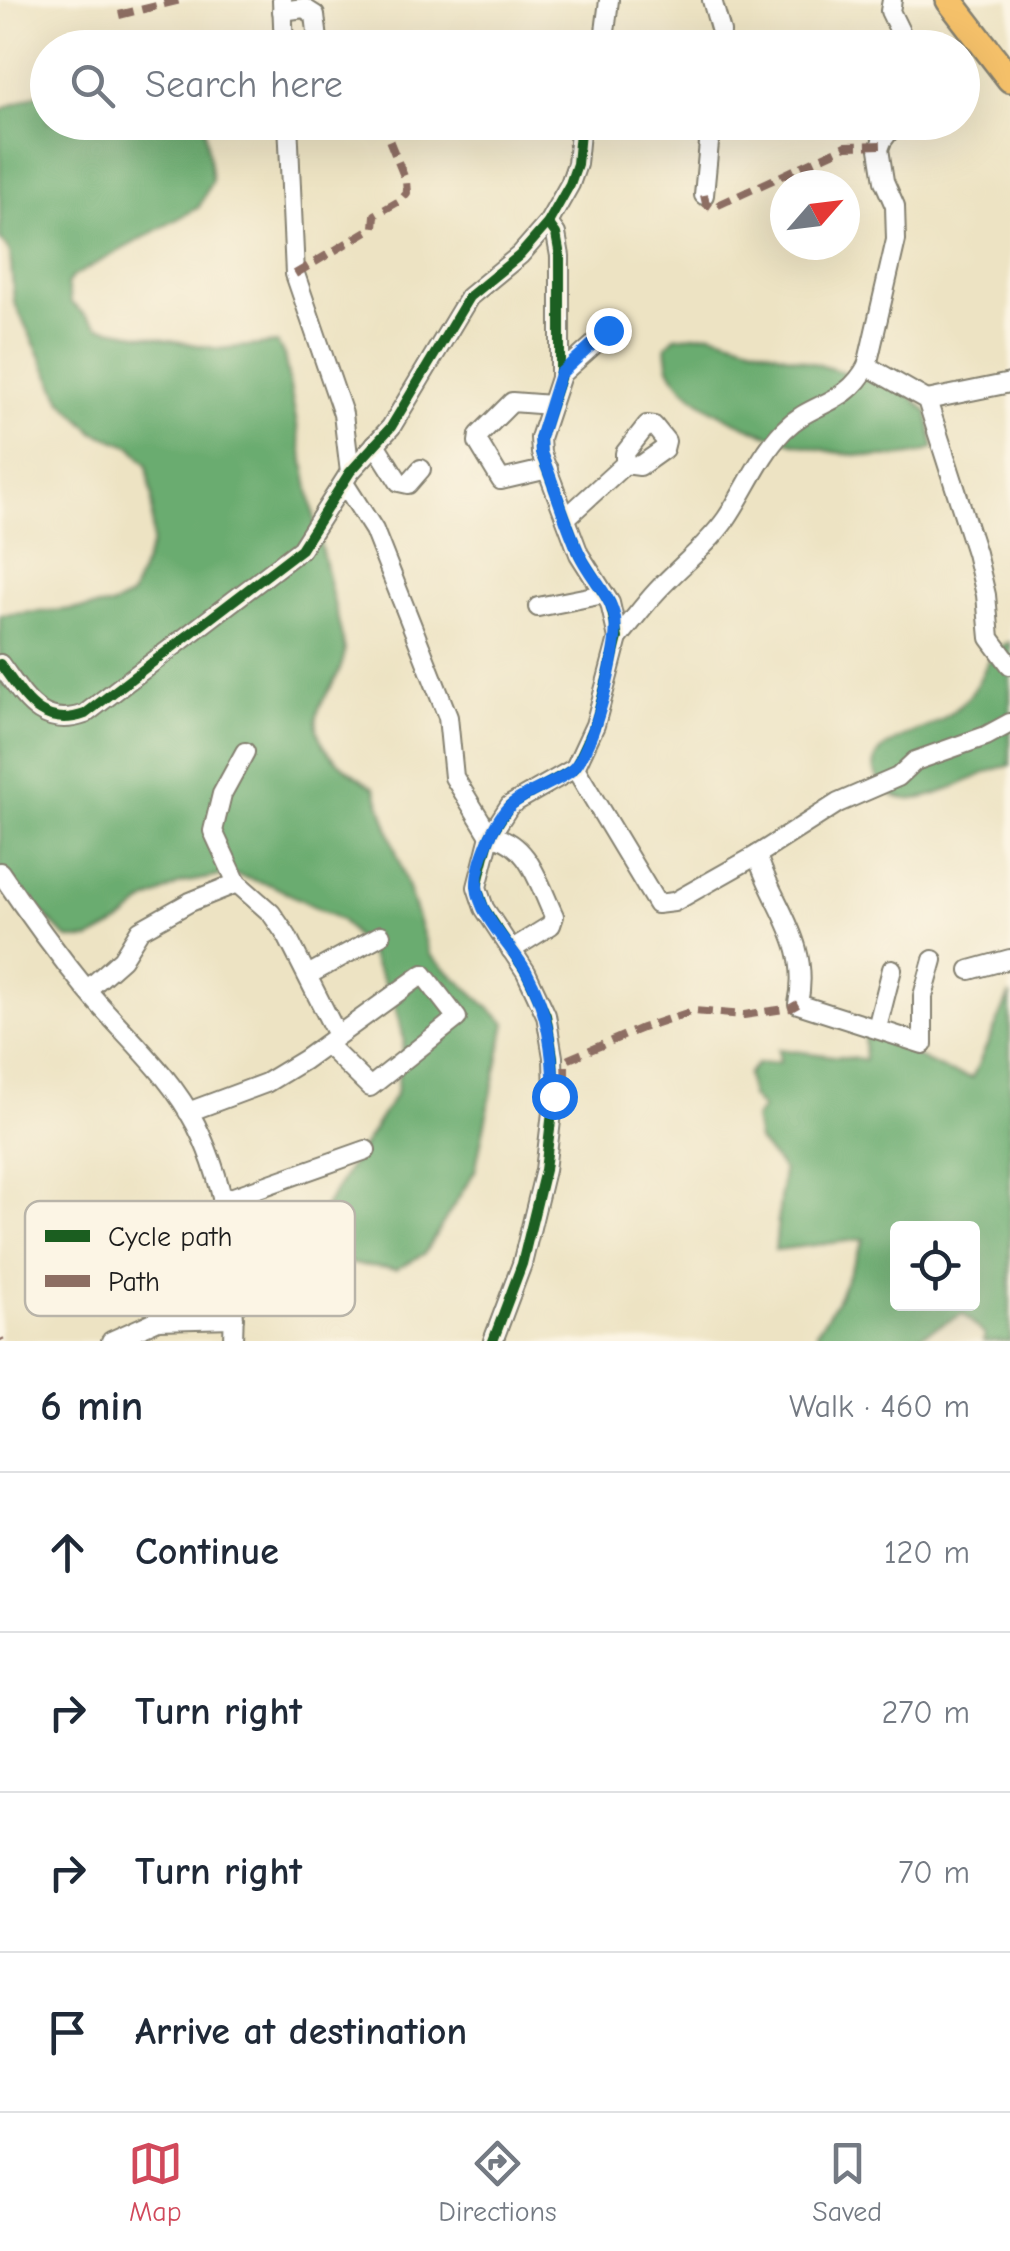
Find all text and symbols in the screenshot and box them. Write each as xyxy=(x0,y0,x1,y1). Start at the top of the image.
search box xyxy=(30,30,980,140)
icon: search xyxy=(65,58,120,113)
text: Search here xyxy=(145,63,343,107)
north arrow xyxy=(770,170,860,260)
route end xyxy=(586,308,632,354)
route start xyxy=(532,1074,578,1120)
legend xyxy=(25,1201,355,1316)
text: Cycle path xyxy=(108,1221,233,1253)
map controls xyxy=(890,1221,980,1311)
button: locate xyxy=(890,1221,980,1311)
text: Path xyxy=(108,1266,160,1298)
text: 6 min xyxy=(40,1382,143,1431)
text: Walk · 460 m xyxy=(789,1388,970,1425)
icon: ahead xyxy=(40,1525,95,1580)
text: Continue xyxy=(135,1530,279,1574)
text: 120 m xyxy=(884,1534,970,1571)
icon: right xyxy=(40,1685,95,1740)
text: Turn right xyxy=(135,1690,302,1734)
text: 270 m xyxy=(882,1694,970,1731)
icon: right xyxy=(40,1845,95,1900)
text: Turn right xyxy=(135,1850,302,1894)
text: 70 m xyxy=(898,1854,970,1891)
icon: arrive xyxy=(40,2005,95,2060)
text: Arrive at destination xyxy=(135,2010,467,2054)
tab: Map xyxy=(128,2136,183,2228)
tab: Directions xyxy=(438,2136,557,2228)
tab: Saved xyxy=(812,2136,882,2228)

